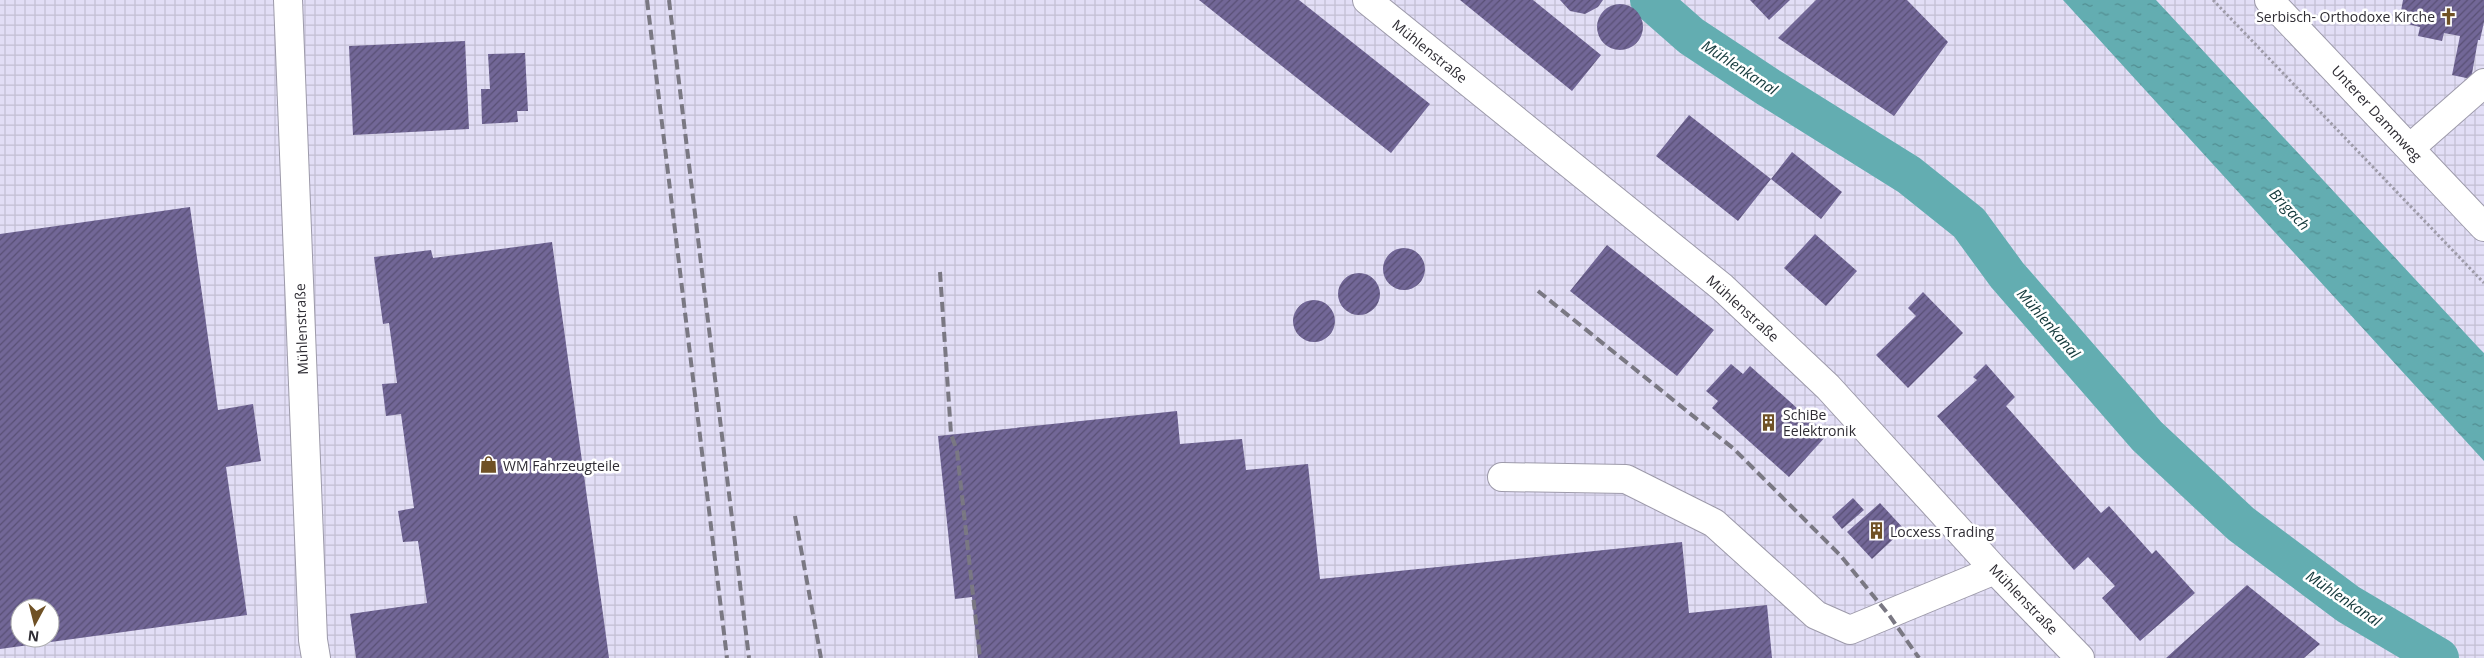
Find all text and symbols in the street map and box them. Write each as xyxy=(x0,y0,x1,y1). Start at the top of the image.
church icon: Serbisch- Orthodoxe Kirche xyxy=(2439,6,2459,26)
place label: Serbisch- Orthodoxe Kirche xyxy=(2256,7,2435,26)
street label: Mühlenstraße xyxy=(1388,15,1472,87)
water label: Mühlenkanal xyxy=(1698,35,1783,100)
street label: Unterer Dammweg xyxy=(2328,61,2427,165)
water label: Brigach xyxy=(2265,184,2315,234)
street label: Mühlenstraße xyxy=(1703,270,1783,346)
street label: Mühlenstraße xyxy=(290,283,312,375)
water label: Mühlenkanal xyxy=(2013,284,2086,363)
place label: SchiBe Eelektronik xyxy=(1783,405,1857,440)
building icon: SchiBe Eelektronik xyxy=(1759,412,1779,432)
shop icon: WM Fahrzeugteile xyxy=(479,455,499,475)
place label: WM Fahrzeugteile xyxy=(503,456,620,475)
building icon: Locxess Trading xyxy=(1866,521,1886,541)
place label: Locxess Trading xyxy=(1890,522,1995,541)
street label: Mühlenstraße xyxy=(1985,559,2063,639)
water label: Mühlenkanal xyxy=(2303,566,2386,631)
north arrow xyxy=(10,598,60,648)
text: N xyxy=(27,626,40,647)

